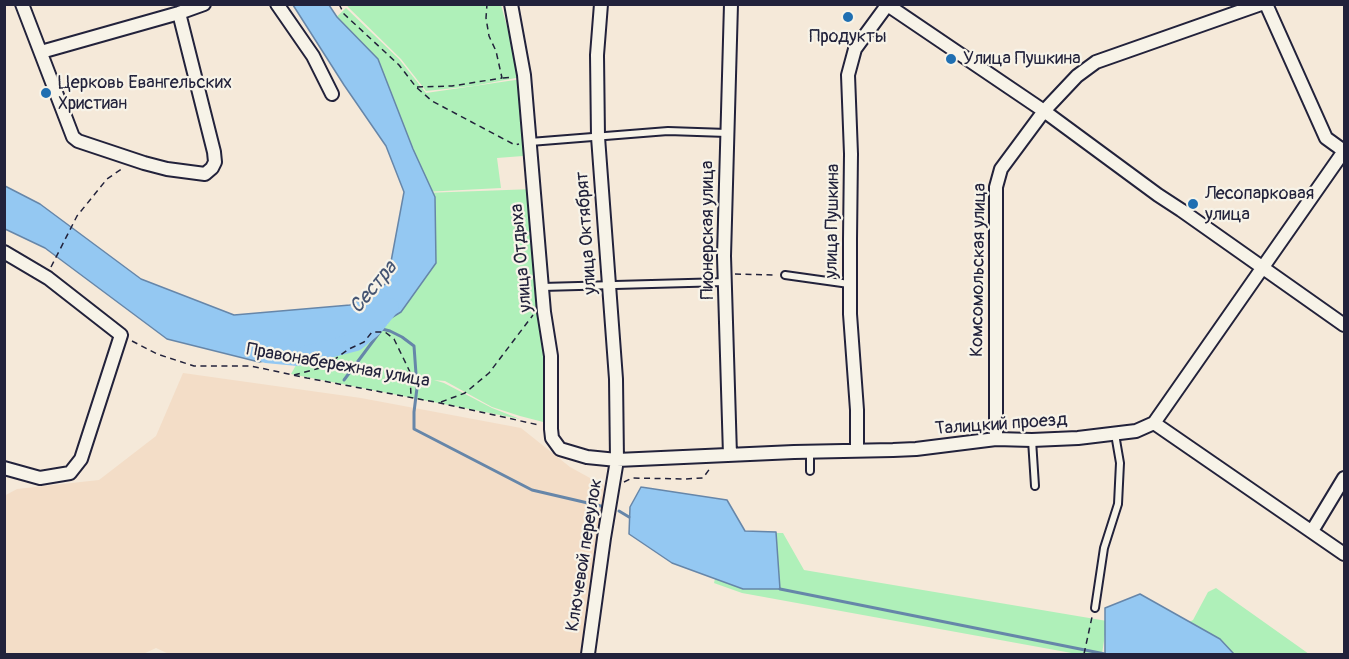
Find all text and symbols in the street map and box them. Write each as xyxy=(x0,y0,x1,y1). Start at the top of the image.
marker: Продукты xyxy=(841,10,855,24)
place label: Продукты xyxy=(809,26,887,48)
place label: Улица Пушкина xyxy=(963,48,1081,70)
marker: Улица Пушкина xyxy=(944,52,958,66)
place label: Церковь Евангельских Христиан xyxy=(58,72,232,115)
marker: Церковь Евангельских Христиан xyxy=(39,86,53,100)
street label: Пионерская улица xyxy=(697,161,719,299)
street label: улица Пушкина xyxy=(821,164,845,278)
street label: улица Октябрят xyxy=(572,171,602,295)
street label: Комсомольская улица xyxy=(967,183,991,357)
place label: Лесопарковая улица xyxy=(1205,183,1314,226)
marker: Лесопарковая улица xyxy=(1186,197,1200,211)
street label: улица Отдыха xyxy=(506,203,538,313)
water label: Сестра xyxy=(345,257,403,319)
street label: Правонабережная улица xyxy=(245,339,431,393)
street label: Талицкий проезд xyxy=(934,410,1068,440)
street label: Ключевой переулок xyxy=(562,477,608,633)

